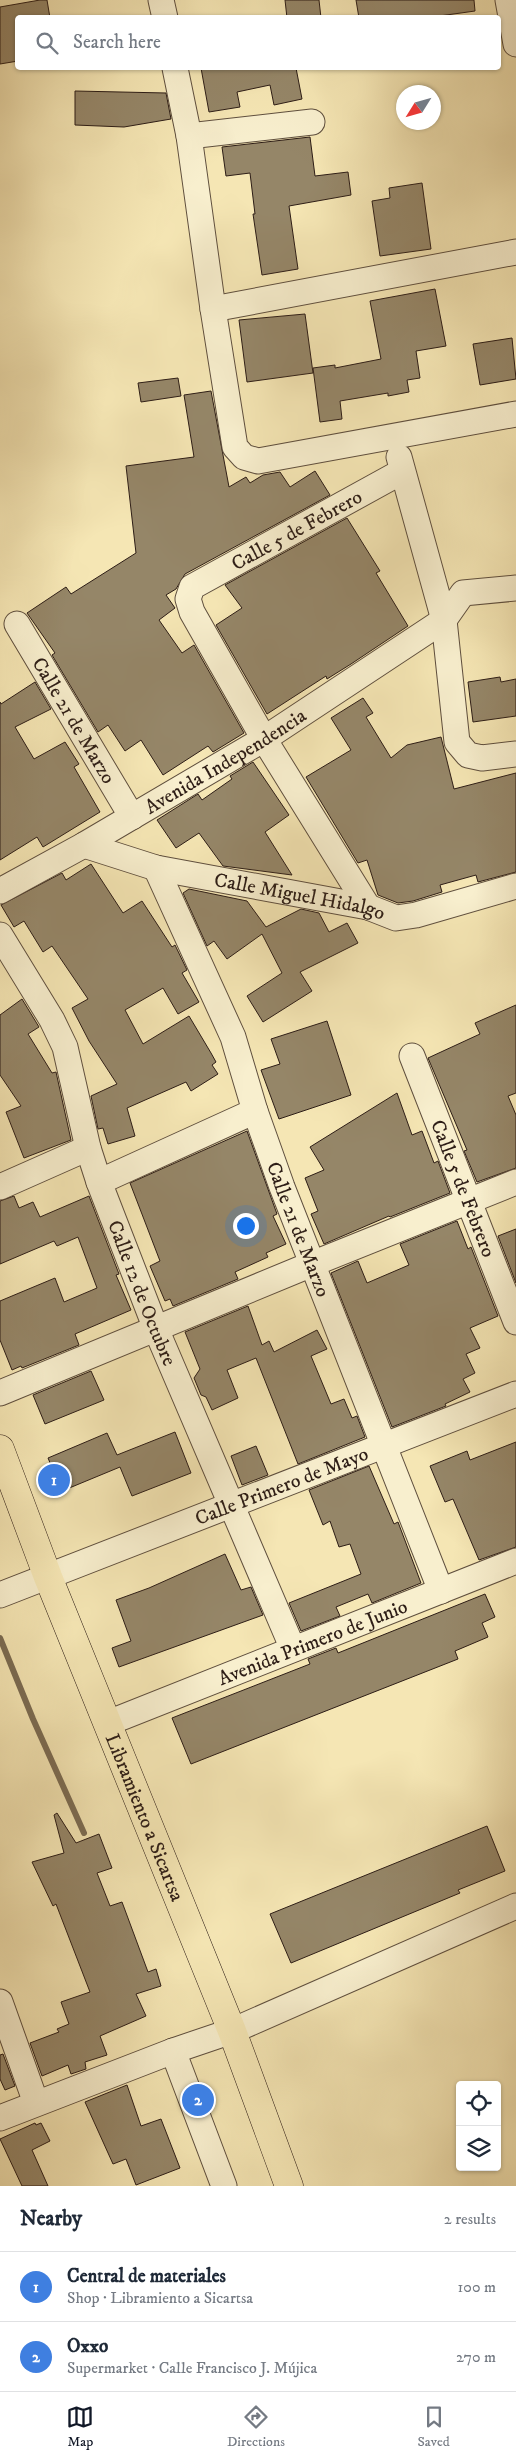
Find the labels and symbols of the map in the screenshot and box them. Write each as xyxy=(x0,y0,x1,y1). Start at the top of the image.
north arrow xyxy=(396,85,441,130)
street label: Calle 5 de Febrero xyxy=(227,485,367,577)
street label: Calle 21 de Marzo xyxy=(26,653,120,789)
street label: Avenida Independencia xyxy=(141,703,312,821)
street label: Calle Miguel Hidalgo xyxy=(212,868,389,927)
street label: Calle 5 de Febrero xyxy=(424,1117,500,1261)
street label: Calle 21 de Marzo xyxy=(260,1159,335,1301)
your location xyxy=(233,1213,259,1239)
street label: Calle 12 de Octubre xyxy=(101,1217,181,1370)
street label: Calle Primero de Mayo xyxy=(192,1442,372,1532)
pin: 1 xyxy=(38,1461,70,1499)
street label: Avenida Primero de Junio xyxy=(215,1594,411,1692)
street label: Libramiento a Sicartsa xyxy=(99,1730,189,1906)
pin: 2 xyxy=(182,2081,214,2119)

